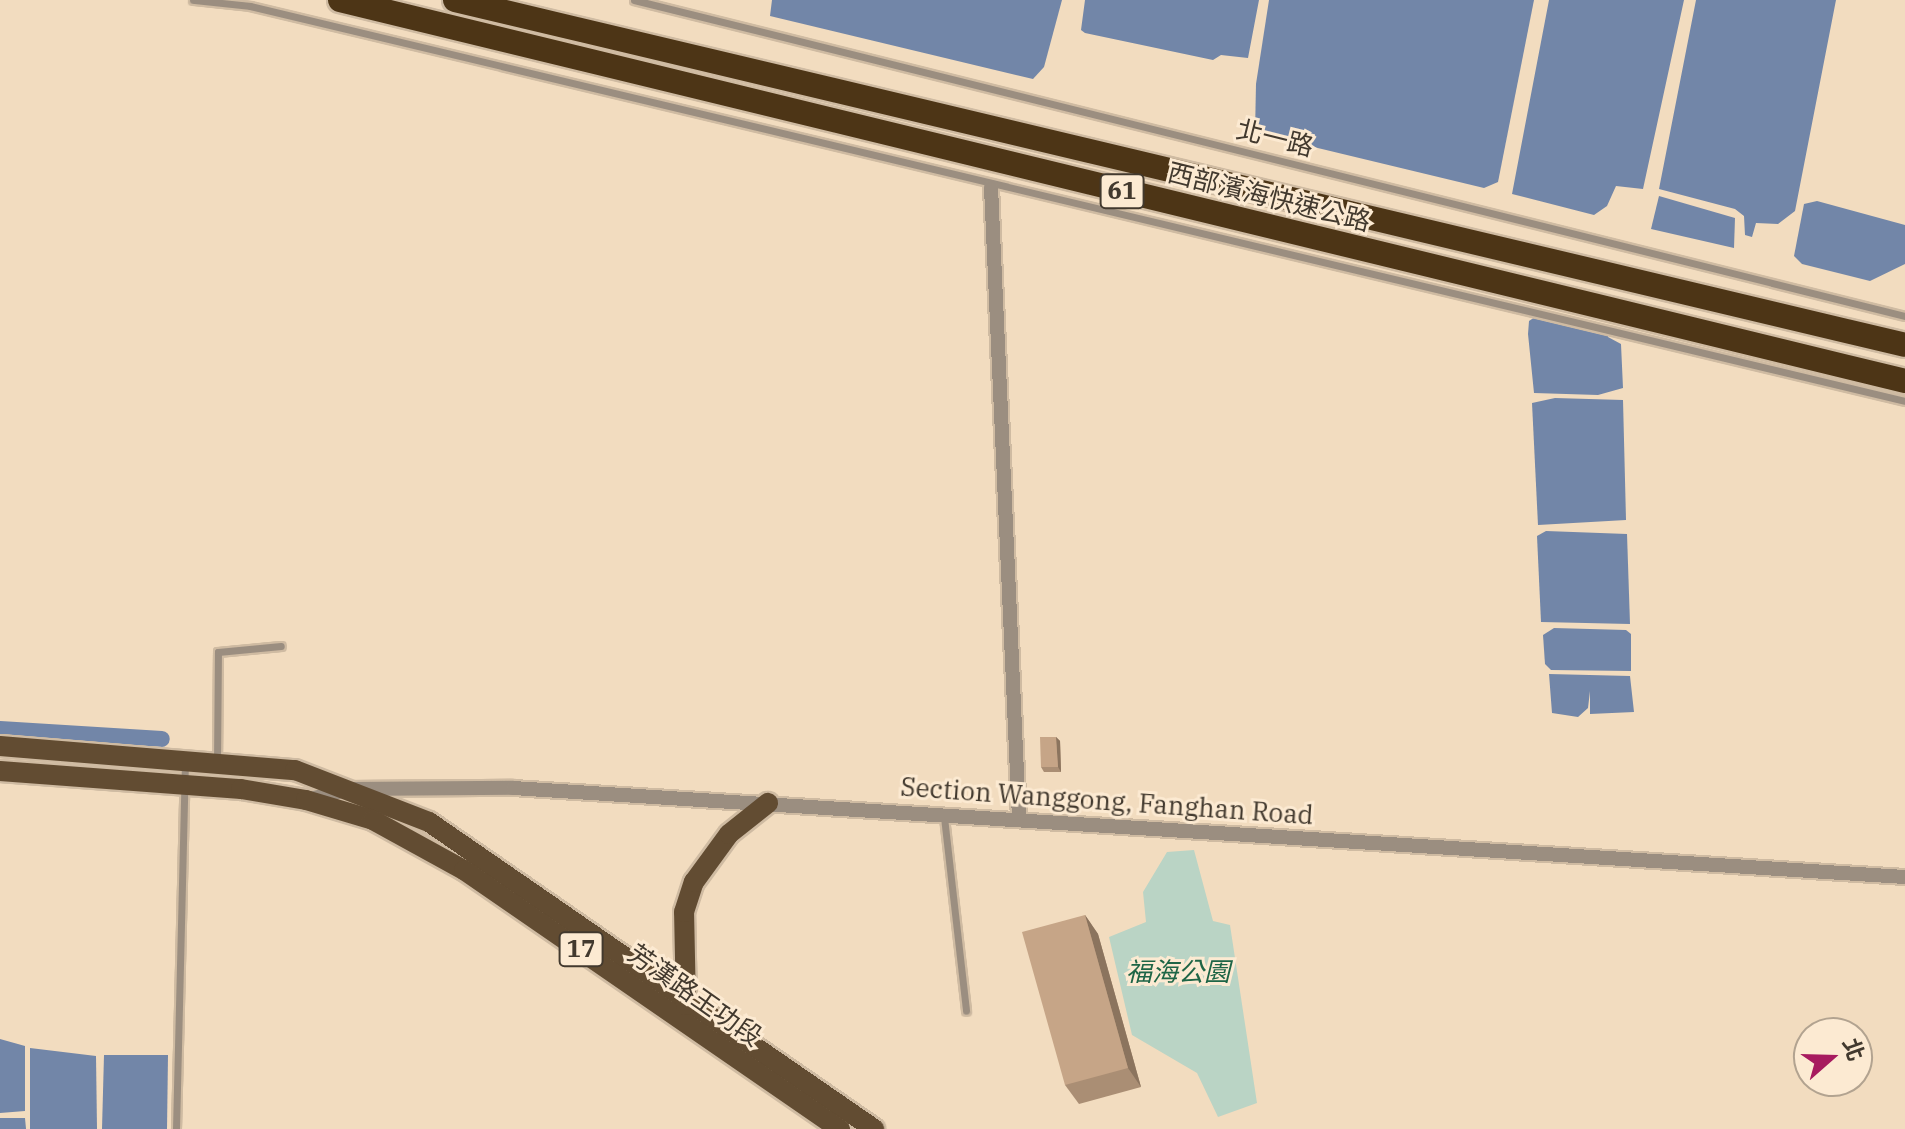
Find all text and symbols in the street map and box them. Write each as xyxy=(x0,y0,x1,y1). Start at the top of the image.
street label: 北一路 xyxy=(1233,113,1317,163)
street label: 西部濱海快速公路 xyxy=(1164,157,1374,237)
road number: 61 xyxy=(1098,171,1146,211)
street label: Section Wanggong, Fanghan Road xyxy=(899,771,1315,831)
road number: 17 xyxy=(557,929,605,969)
street label: 芳漢路王功段 xyxy=(622,937,768,1053)
park label: 福海公園 xyxy=(1126,956,1230,988)
north arrow xyxy=(1793,1017,1873,1097)
text: 北 xyxy=(1837,1034,1872,1065)

